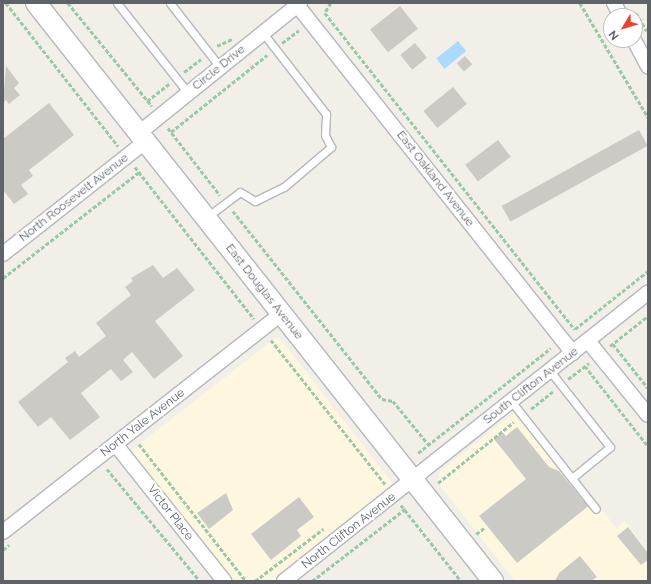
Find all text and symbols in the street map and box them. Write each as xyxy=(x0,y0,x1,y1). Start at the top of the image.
north arrow xyxy=(603,8,643,48)
text: N xyxy=(606,28,622,42)
street label: Circle Drive xyxy=(190,42,248,94)
street label: East Oakland Avenue xyxy=(393,128,477,230)
street label: North Roosevelt Avenue xyxy=(16,151,132,245)
street label: East Douglas Avenue xyxy=(222,241,306,343)
street label: South Clifton Avenue xyxy=(481,344,581,428)
street label: North Yale Avenue xyxy=(98,386,188,460)
street label: Victor Place xyxy=(144,482,196,544)
street label: North Clifton Avenue xyxy=(299,490,399,572)

